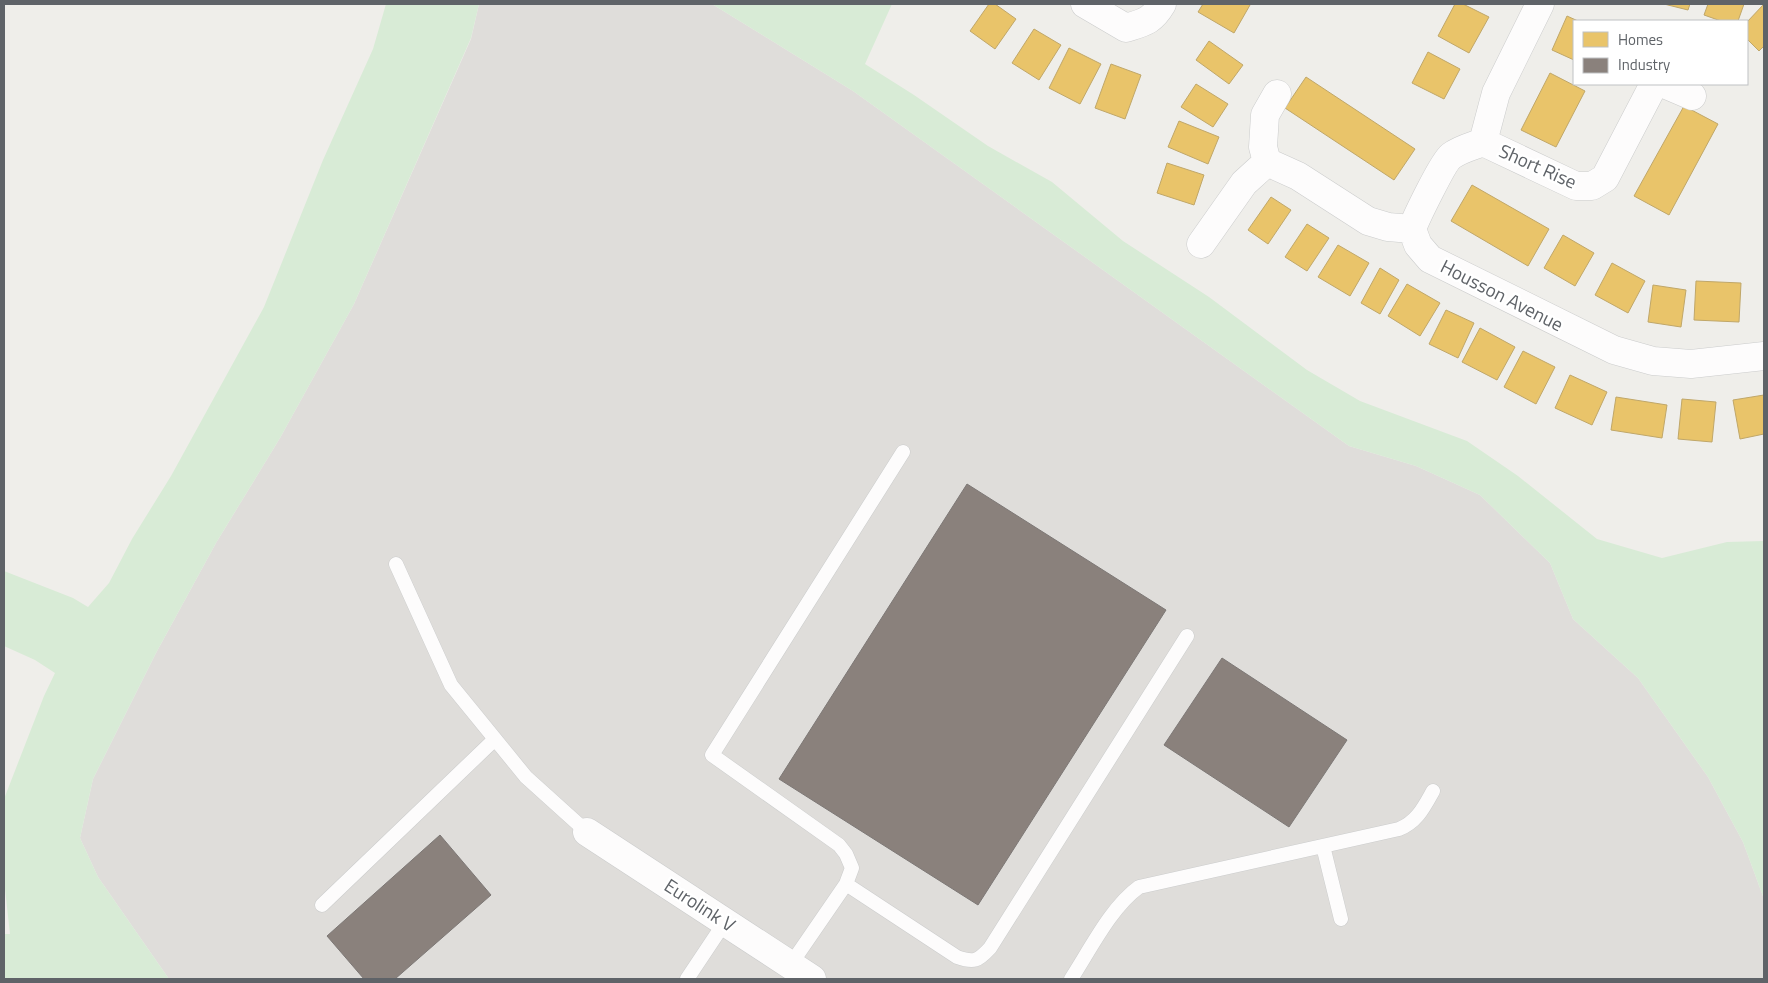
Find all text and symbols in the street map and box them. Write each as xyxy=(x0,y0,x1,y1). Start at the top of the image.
legend xyxy=(1573,20,1748,85)
text: Homes xyxy=(1618,28,1663,51)
text: Industry xyxy=(1618,53,1670,76)
street label: Short Rise xyxy=(1495,136,1582,196)
street label: Housson Avenue xyxy=(1436,251,1569,338)
street label: Eurolink V xyxy=(659,871,742,939)

